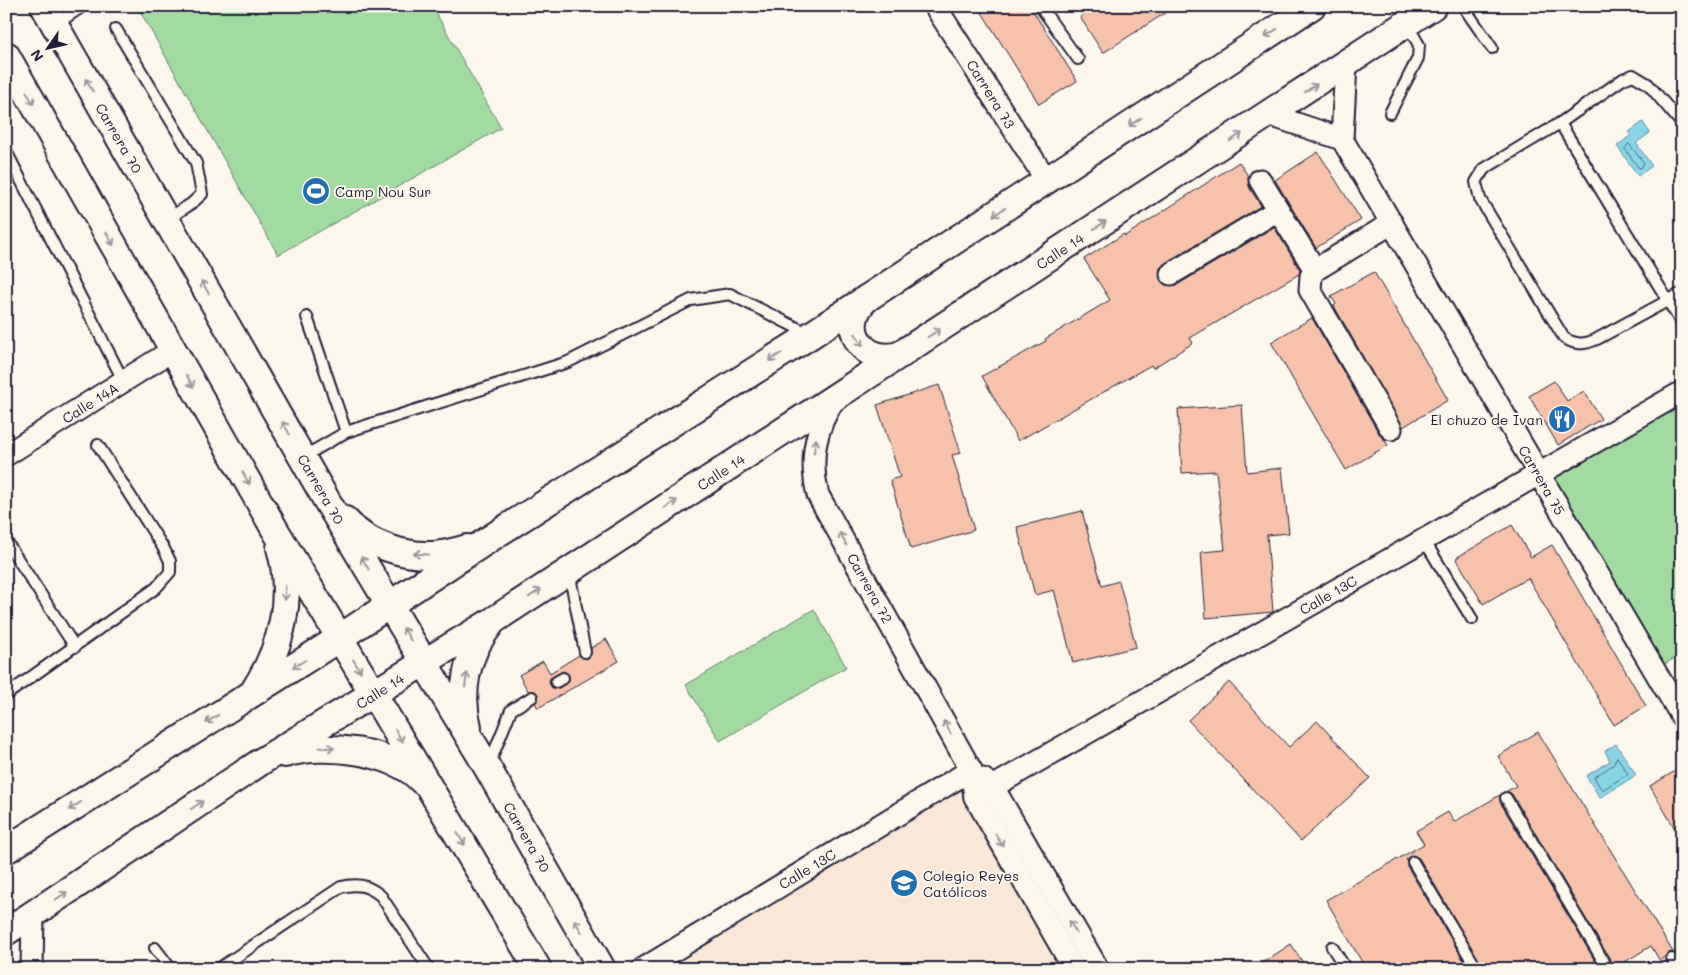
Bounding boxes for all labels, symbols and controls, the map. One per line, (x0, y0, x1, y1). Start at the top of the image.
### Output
north arrow (22, 22, 72, 72)
one-way arrow (1264, 28, 1278, 38)
text: N (26, 46, 48, 65)
street label: Carrera 73 (962, 56, 1020, 132)
one-way arrow (84, 79, 94, 93)
one-way arrow (1303, 82, 1317, 92)
one-way arrow (26, 90, 36, 104)
street label: Carrera 70 (91, 99, 147, 177)
one-way arrow (1128, 117, 1142, 128)
one-way arrow (1229, 131, 1243, 142)
sports icon: Camp Nou Sur (301, 176, 331, 206)
place label: Camp Nou Sur (335, 182, 431, 201)
one-way arrow (993, 207, 1007, 217)
one-way arrow (1092, 220, 1106, 230)
street label: Calle 14 (1032, 228, 1088, 274)
one-way arrow (105, 232, 115, 247)
one-way arrow (199, 281, 209, 295)
one-way arrow (927, 328, 941, 338)
one-way arrow (854, 333, 864, 348)
one-way arrow (768, 352, 782, 363)
one-way arrow (186, 373, 196, 387)
street label: Calle 14A (58, 378, 122, 428)
restaurant icon: El chuzo de Ivan (1547, 404, 1577, 434)
place label: El chuzo de Ivan (1431, 410, 1543, 429)
one-way arrow (280, 422, 290, 436)
one-way arrow (810, 439, 820, 455)
street label: Carrera 75 (1514, 442, 1570, 518)
street label: Calle 14 (693, 449, 749, 495)
street label: Carrera 70 (293, 450, 349, 528)
one-way arrow (242, 471, 252, 485)
one-way arrow (664, 499, 678, 509)
one-way arrow (837, 533, 847, 547)
one-way arrow (413, 549, 430, 559)
street label: Carrera 72 (843, 550, 897, 626)
one-way arrow (359, 557, 369, 571)
street label: Calle 13C (1296, 571, 1360, 619)
one-way arrow (281, 584, 290, 600)
one-way arrow (528, 588, 542, 598)
one-way arrow (402, 628, 412, 642)
one-way arrow (352, 658, 362, 672)
one-way arrow (292, 659, 306, 669)
street label: Calle 14 (352, 668, 408, 713)
one-way arrow (461, 672, 471, 688)
one-way arrow (205, 714, 219, 724)
one-way arrow (942, 720, 952, 735)
one-way arrow (394, 729, 404, 743)
one-way arrow (318, 743, 335, 753)
street label: Carrera 70 (499, 798, 555, 876)
one-way arrow (189, 800, 203, 810)
one-way arrow (68, 802, 82, 812)
one-way arrow (456, 832, 466, 846)
one-way arrow (994, 832, 1004, 847)
street label: Calle 13C (775, 845, 839, 893)
place label: Colegio Reyes Católicos (923, 866, 1019, 901)
school or university icon: Colegio Reyes Católicos (889, 868, 919, 898)
one-way arrow (54, 890, 68, 900)
one-way arrow (573, 919, 583, 934)
one-way arrow (1068, 920, 1078, 934)

